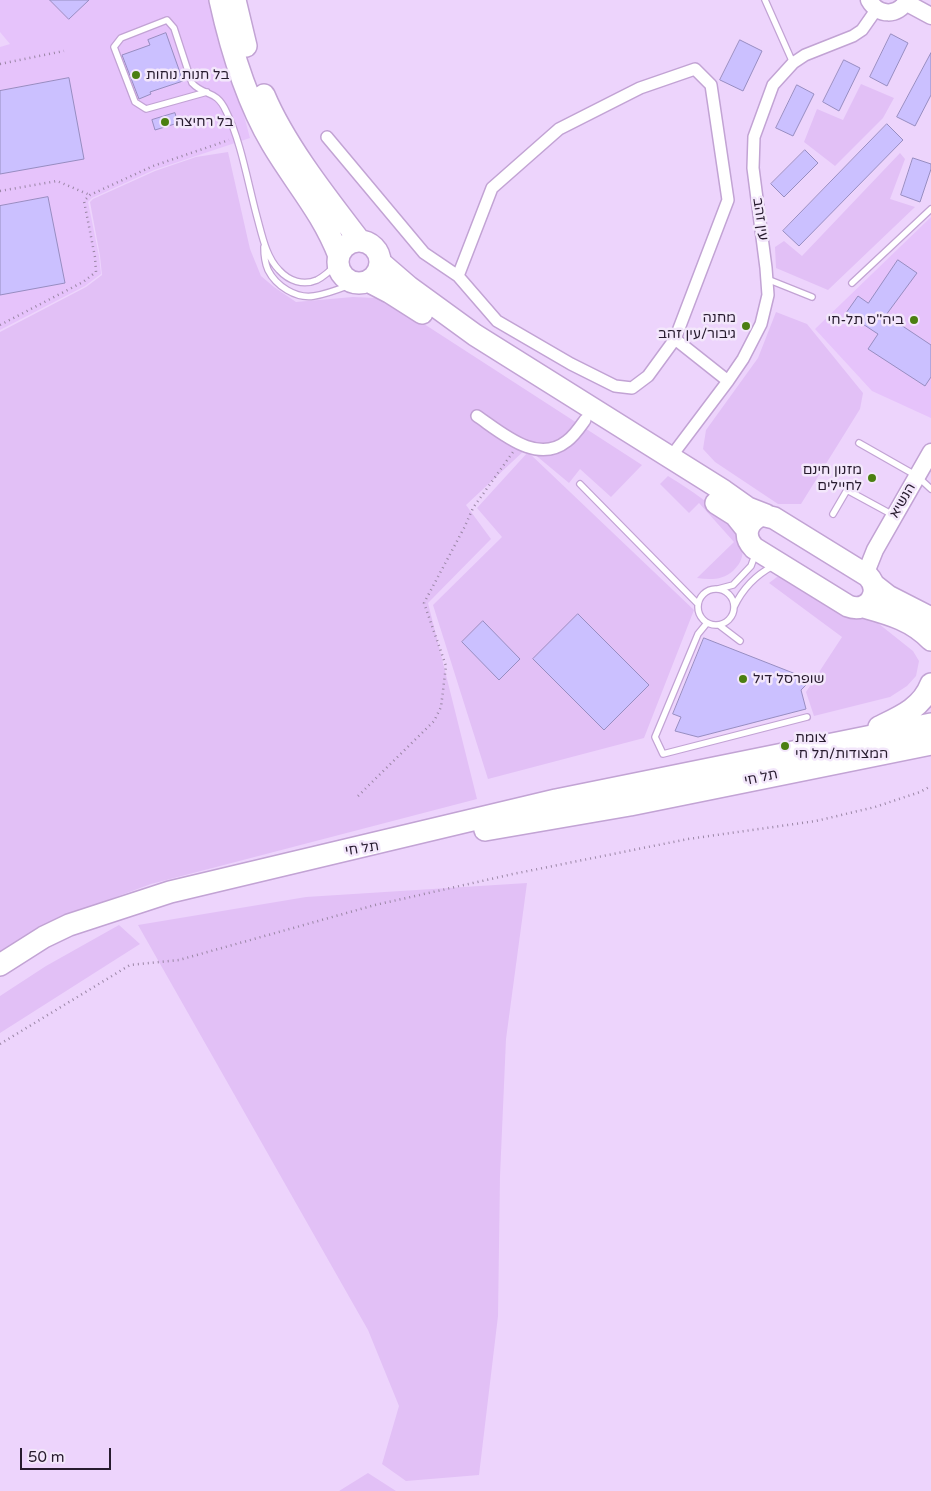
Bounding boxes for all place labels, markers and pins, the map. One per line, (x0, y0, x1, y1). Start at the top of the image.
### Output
place label: בל חנות נוחות (146, 67, 229, 83)
marker: בל חנות נוחות (130, 69, 142, 81)
place label: בל רחיצה (175, 114, 233, 130)
marker: בל רחיצה (159, 116, 171, 128)
place label: מחנה גיבור/עין זהב (658, 310, 736, 342)
place label: ביה''ס תל-חי (828, 312, 904, 328)
marker: ביה''ס תל-חי (908, 314, 920, 326)
marker: מחנה גיבור/עין זהב (740, 320, 752, 332)
place label: מזנון חינם לחיילים (803, 462, 862, 494)
marker: מזנון חינם לחיילים (866, 472, 878, 484)
place label: שופרסל דיל (753, 671, 824, 687)
marker: שופרסל דיל (737, 673, 749, 685)
place label: צומת המצודות/תל חי (795, 730, 888, 762)
marker: צומת המצודות/תל חי (779, 740, 791, 752)

